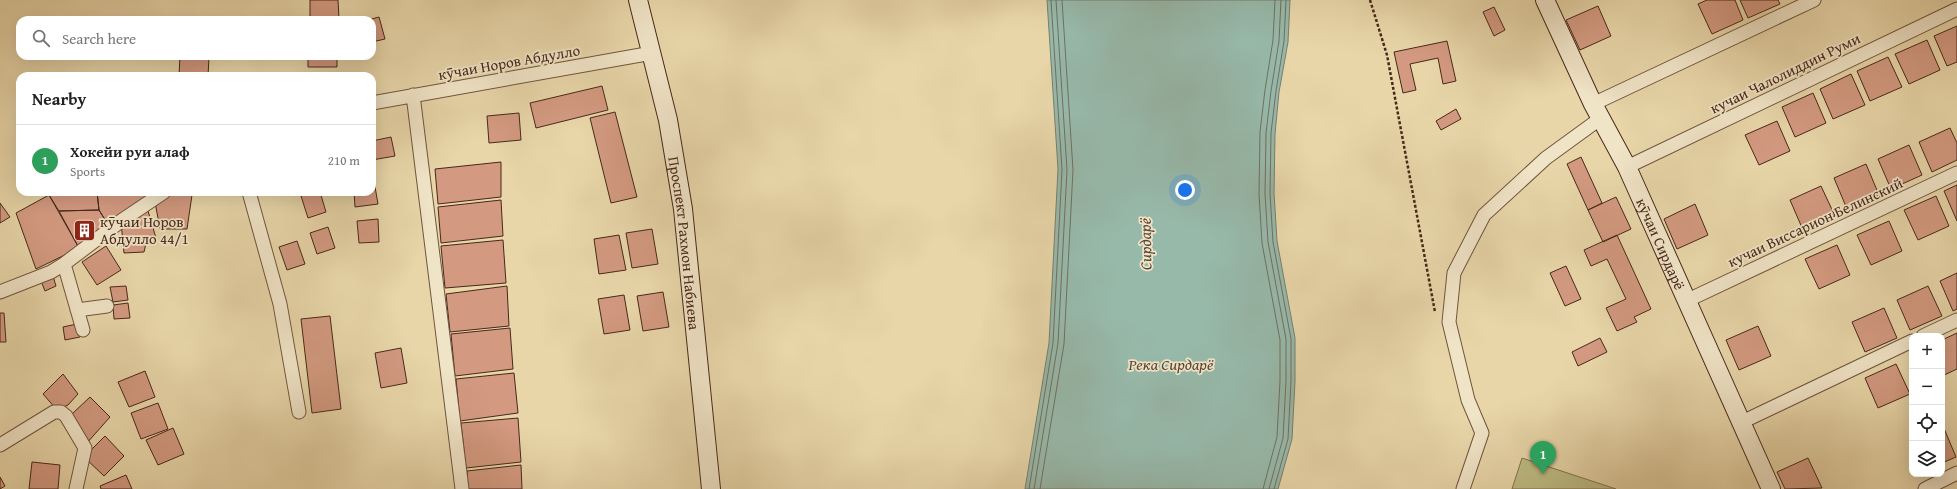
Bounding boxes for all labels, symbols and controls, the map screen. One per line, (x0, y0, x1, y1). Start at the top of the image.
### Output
search box (16, 16, 376, 60)
icon: search (30, 27, 52, 49)
street label: кучаи Чалолиддин Руми (1706, 27, 1864, 119)
text: Search here (62, 28, 136, 49)
street label: кӯчаи Норов Абдулло (436, 39, 582, 85)
text: Nearby (32, 86, 86, 111)
text: Хокейи руи алаф (70, 141, 190, 162)
text: 1 (42, 151, 48, 170)
text: 210 m (328, 151, 360, 170)
street label: Проспект Рахмон Набиева (664, 155, 706, 332)
text: Sports (70, 162, 105, 181)
street label: кучаи Виссарион Белинский (1724, 172, 1906, 272)
your location (1175, 180, 1195, 200)
street label: кӯчаи Сирдарё (1632, 194, 1691, 293)
place label: кӯчаи Норов Абдулло 44/1 (100, 211, 189, 249)
building icon: кӯчаи Норов Абдулло 44/1 (72, 217, 98, 243)
water label: Сирдарё (1133, 217, 1157, 270)
map controls (1909, 333, 1945, 477)
button: + (1909, 333, 1945, 369)
water label: Река Сирдарё (1128, 352, 1214, 376)
button: − (1909, 369, 1945, 405)
button: locate (1909, 405, 1945, 441)
pin: 1 (1530, 441, 1556, 474)
button: layers (1909, 441, 1945, 477)

